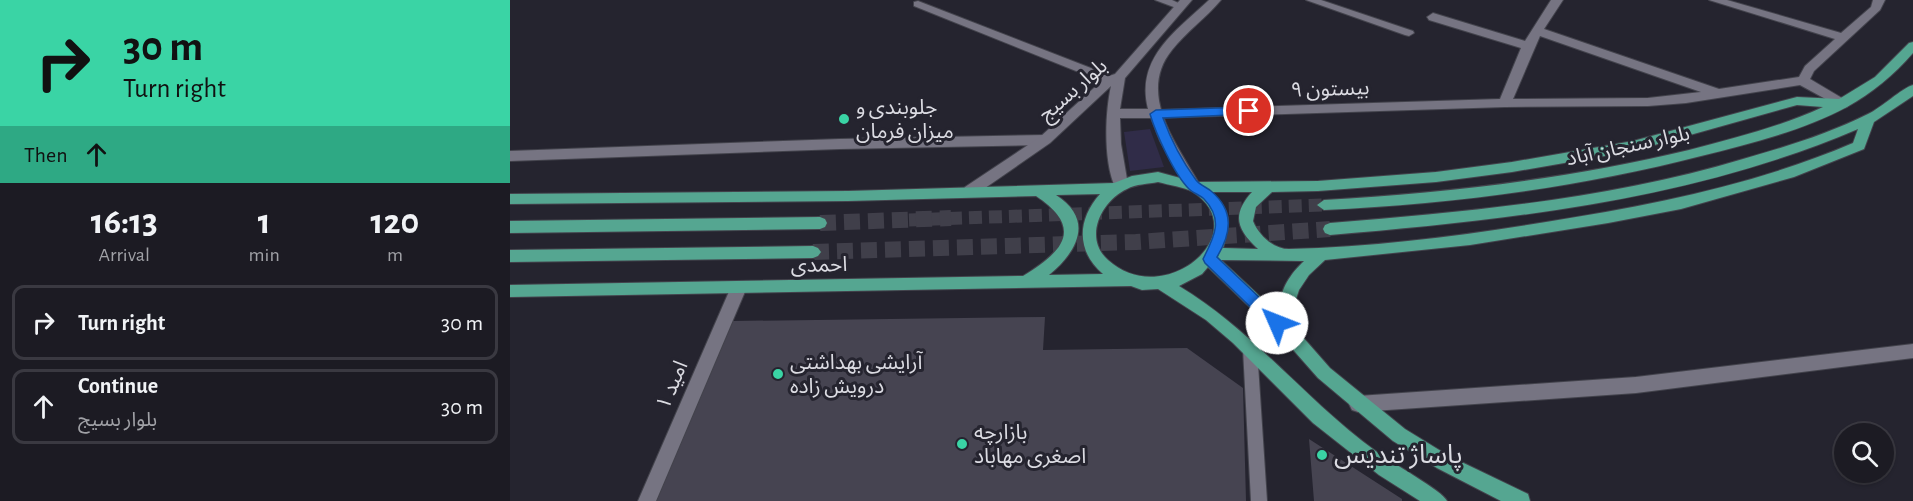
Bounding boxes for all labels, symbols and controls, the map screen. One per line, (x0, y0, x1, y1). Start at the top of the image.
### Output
icon: right (24, 24, 102, 102)
text: 30 m (123, 26, 203, 68)
street label: بلوار بسیج (1035, 55, 1114, 128)
text: Turn right (123, 75, 226, 102)
street label: بیستون ۹ (1290, 77, 1370, 102)
pin (1223, 85, 1274, 136)
icon: arrive (1232, 94, 1265, 127)
place label: جلوبندی و میزان فرمان (856, 97, 954, 143)
marker: جلوبندی و میزان فرمان (837, 112, 851, 126)
street label: بلوار سنجان آباد (1564, 121, 1692, 170)
icon: ahead (80, 138, 113, 171)
text: Then (24, 144, 68, 166)
text: 16:13 (91, 204, 158, 240)
text: 1 (258, 204, 271, 240)
text: 120 (371, 204, 419, 240)
text: Arrival (99, 245, 150, 265)
text: min (249, 245, 280, 265)
text: m (387, 245, 403, 265)
street label: احمدی (791, 254, 848, 277)
position arrow (1245, 291, 1309, 355)
icon: right (27, 306, 60, 339)
text: Turn right (78, 312, 165, 334)
text: 30 m (441, 312, 483, 334)
place label: آرایشی بهداشتی درویش زاده (790, 350, 923, 398)
street label: امید ۱ (652, 358, 692, 412)
marker: آرایشی بهداشتی درویش زاده (771, 367, 785, 381)
text: Continue (78, 375, 158, 397)
icon: ahead (27, 390, 60, 423)
text: 30 m (441, 396, 483, 418)
text: بلوار بسیج (78, 410, 157, 430)
place label: بازارچه اصغری مهاباد (974, 422, 1086, 468)
map controls (1834, 423, 1894, 483)
button: search (1834, 423, 1894, 483)
marker: بازارچه اصغری مهاباد (955, 437, 969, 451)
place label: پاساژ تندیس (1334, 442, 1462, 471)
marker: پاساژ تندیس (1315, 448, 1329, 462)

